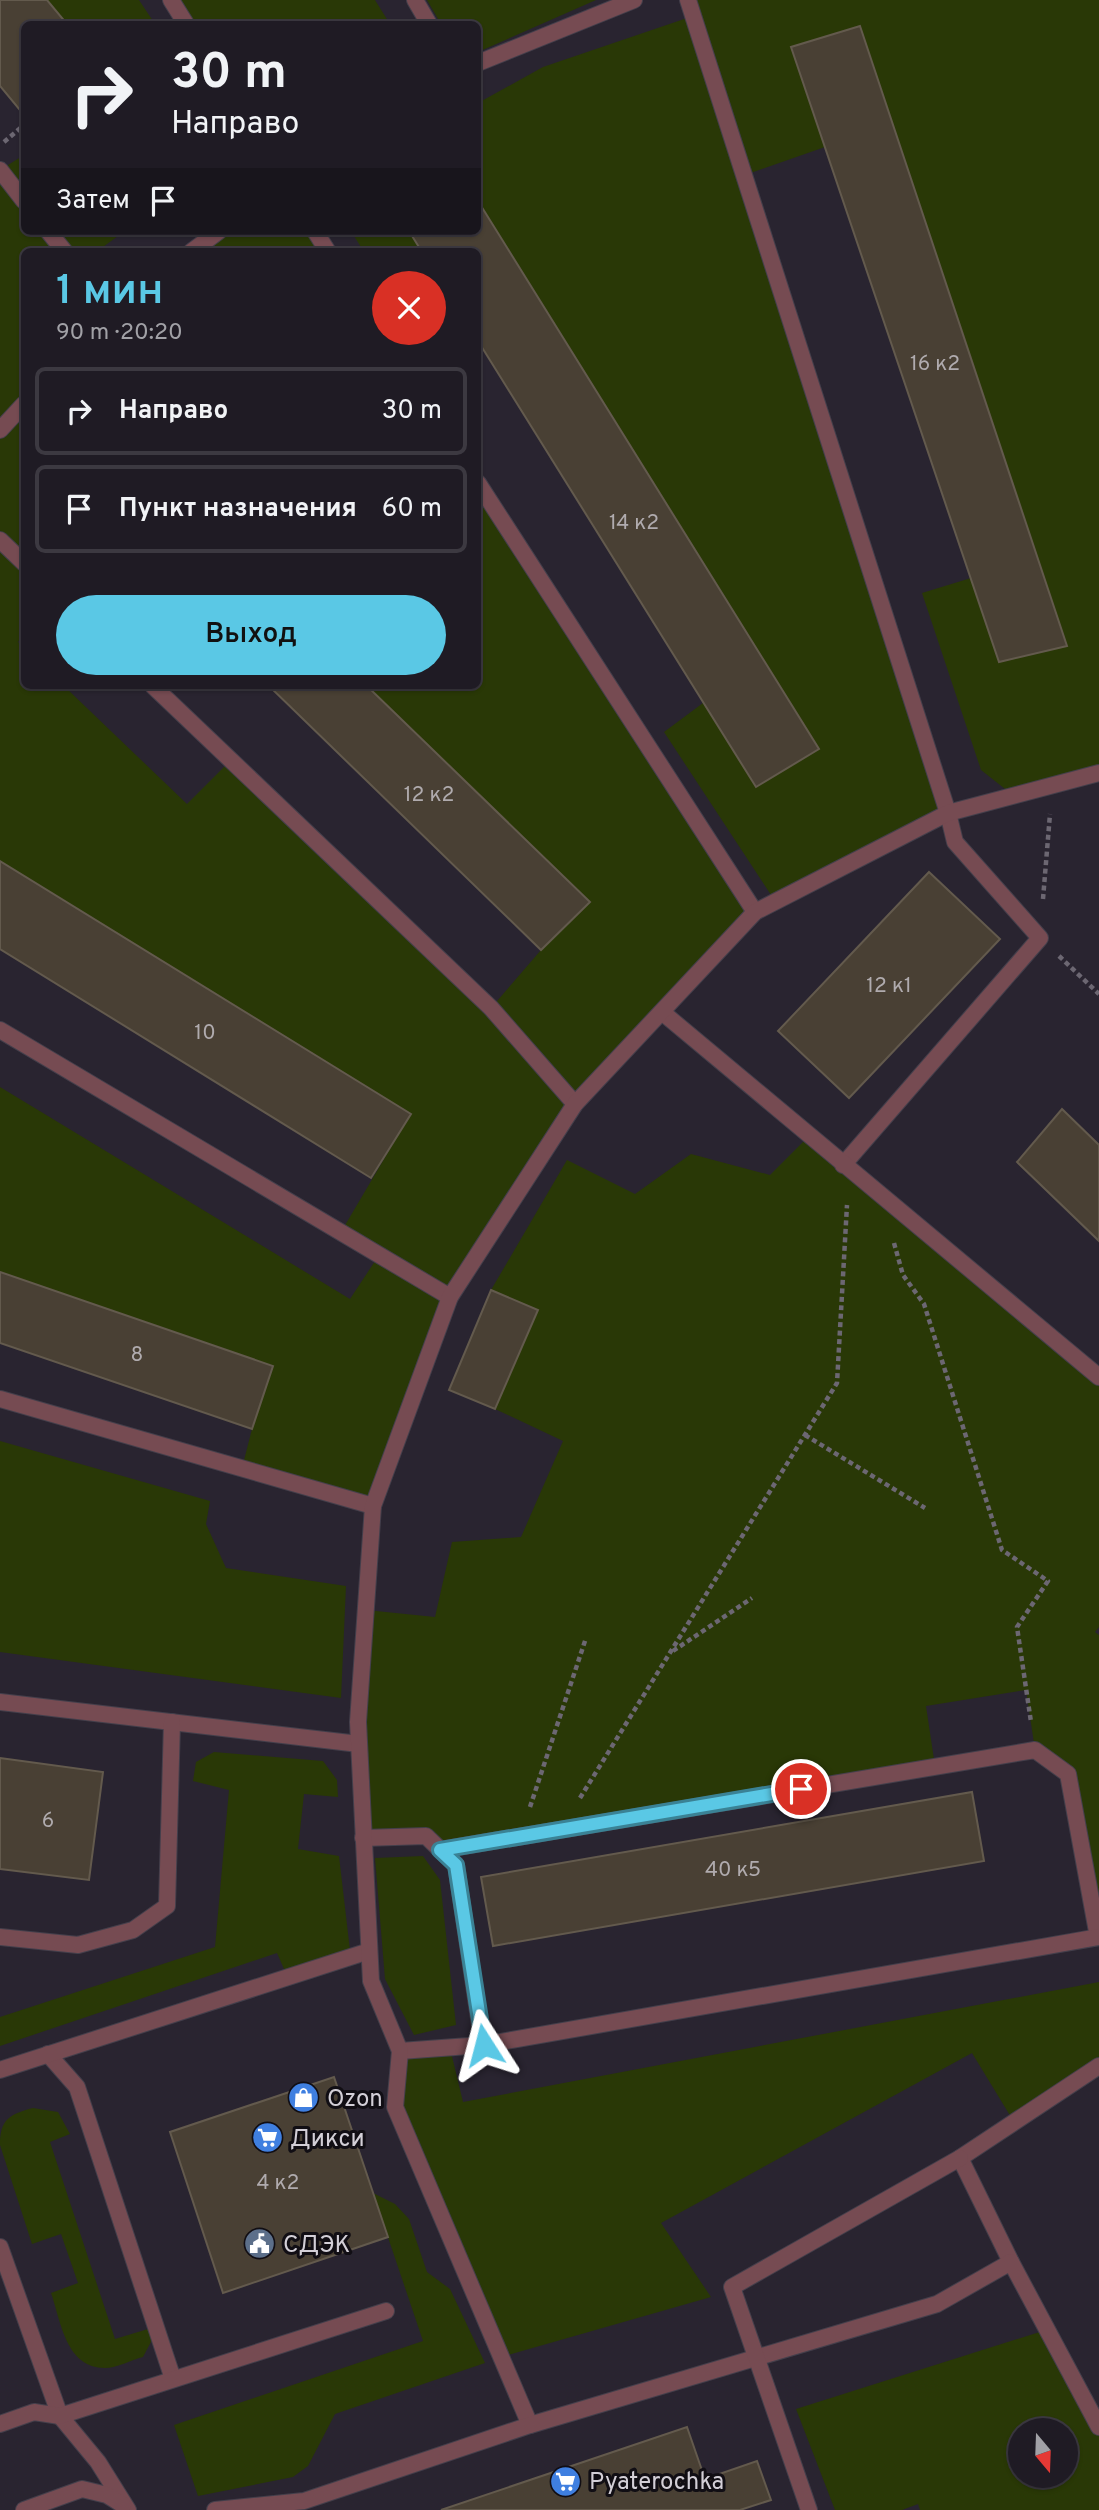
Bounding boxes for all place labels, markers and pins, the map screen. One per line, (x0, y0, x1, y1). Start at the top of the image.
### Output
pin (771, 1759, 831, 1819)
shop icon: Ozon (287, 2081, 321, 2115)
place label: Ozon (327, 2085, 383, 2115)
supermarket icon: Дикси (250, 2121, 284, 2155)
place label: Дикси (290, 2125, 365, 2155)
public building icon: СДЭК (243, 2227, 277, 2261)
place label: СДЭК (283, 2231, 350, 2261)
supermarket icon: Pyaterochka (549, 2464, 583, 2498)
place label: Pyaterochka (589, 2468, 724, 2498)

